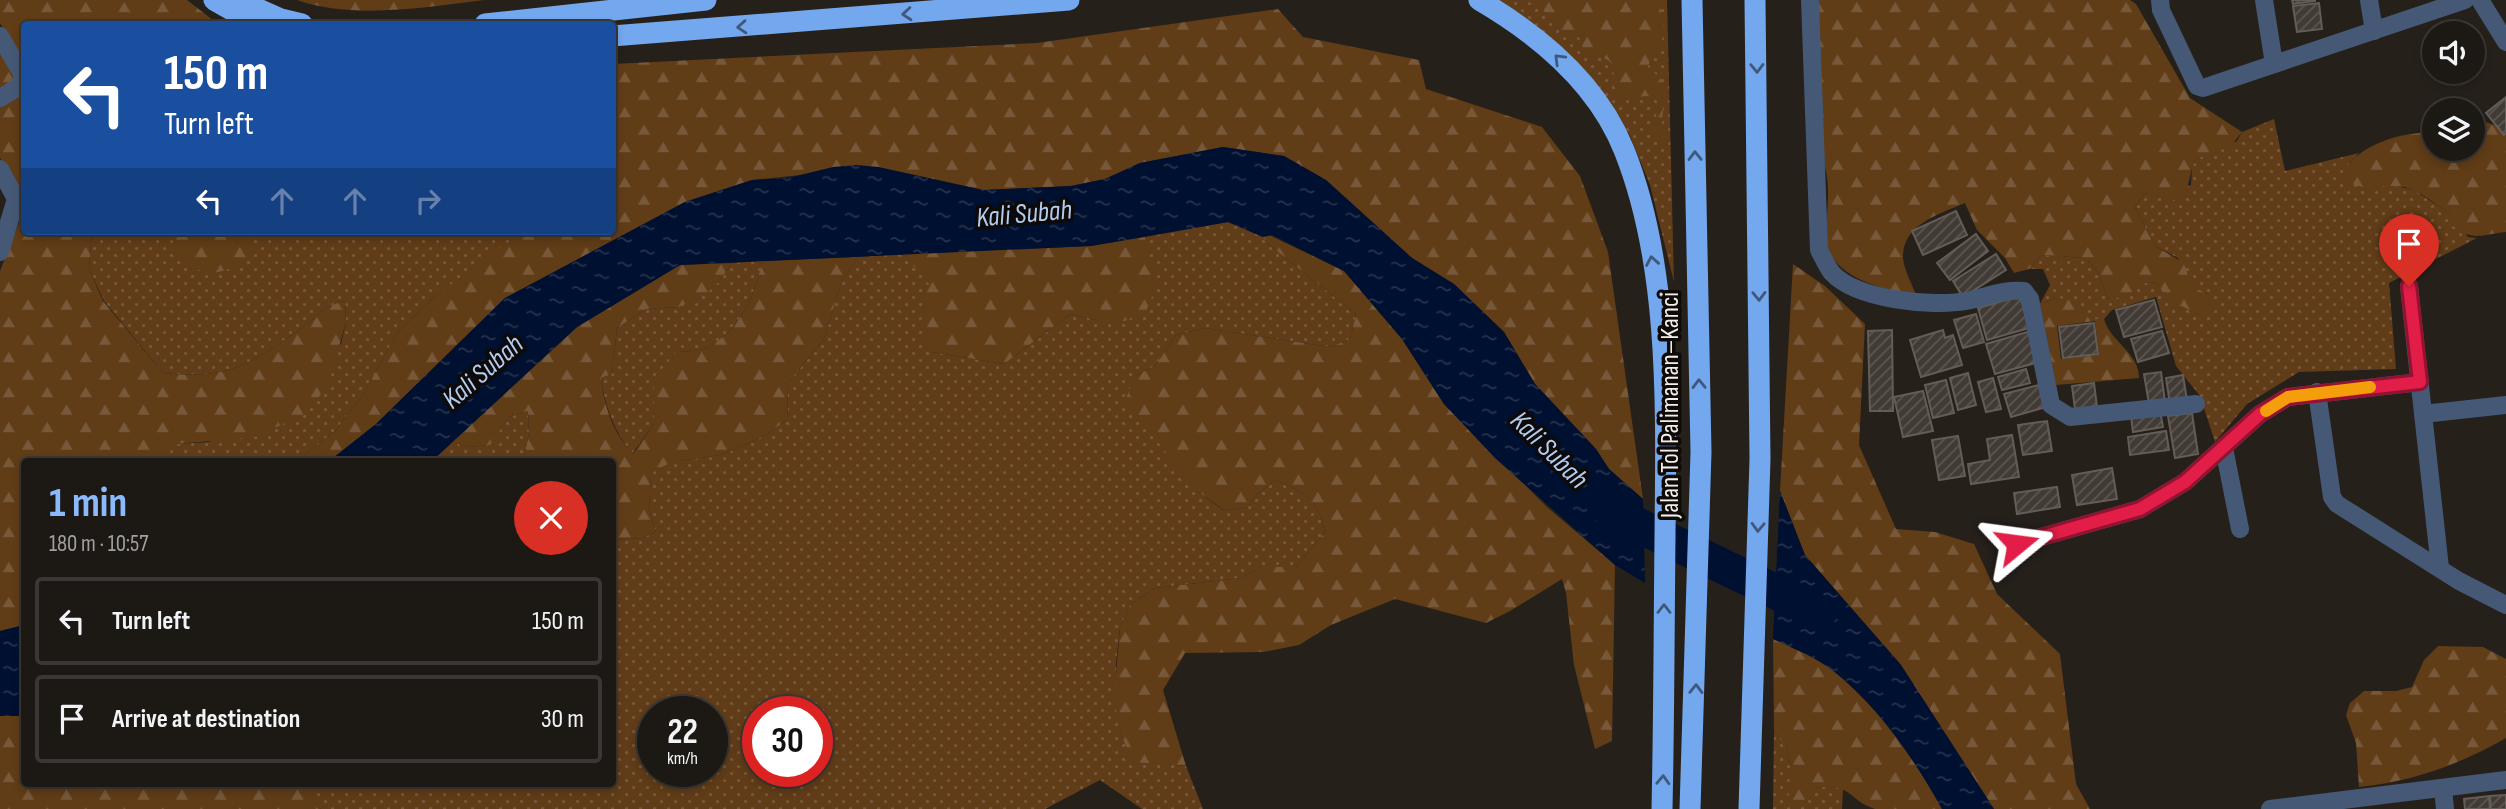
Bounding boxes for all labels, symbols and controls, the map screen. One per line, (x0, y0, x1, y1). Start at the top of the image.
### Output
one-way arrow (901, 6, 912, 21)
one-way arrow (736, 19, 747, 34)
map controls (2422, 21, 2485, 161)
button: sound (2422, 21, 2485, 84)
text: 150 m (164, 45, 268, 104)
icon: left (49, 49, 140, 140)
one-way arrow (1555, 54, 1568, 67)
one-way arrow (1749, 63, 1764, 74)
button: layers (2422, 98, 2485, 161)
text: Turn left (164, 105, 254, 144)
one-way arrow (1687, 150, 1703, 161)
icon: left (190, 182, 228, 220)
icon: ahead (263, 182, 301, 220)
icon: ahead (336, 182, 374, 220)
icon: right (409, 182, 447, 220)
water label: Kali Subah (975, 193, 1074, 235)
pin (2379, 214, 2439, 286)
icon: arrive (2390, 225, 2428, 263)
one-way arrow (1645, 256, 1660, 267)
one-way arrow (1751, 291, 1767, 301)
street label: Jalan Tol Palimanan–Kanci (1655, 292, 1686, 519)
water label: Kali Subah (436, 328, 530, 416)
one-way arrow (1692, 378, 1707, 389)
water label: Kali Subah (1503, 404, 1595, 496)
text: 1 min (49, 478, 127, 529)
button: close (514, 481, 588, 555)
position arrow (1980, 507, 2054, 581)
one-way arrow (1750, 522, 1765, 533)
text: 180 m · 10:57 (49, 530, 148, 558)
icon: left (53, 602, 91, 640)
one-way arrow (1657, 604, 1672, 615)
text: Turn left (112, 606, 190, 637)
text: 150 m (532, 606, 584, 637)
one-way arrow (1688, 683, 1703, 694)
speed limit sign: 30 (742, 696, 833, 787)
icon: arrive (53, 700, 91, 738)
text: Arrive at destination (112, 704, 300, 735)
text: 30 m (541, 704, 584, 735)
text: 22 (667, 711, 698, 754)
text: km/h (667, 748, 698, 769)
one-way arrow (1655, 774, 1670, 785)

